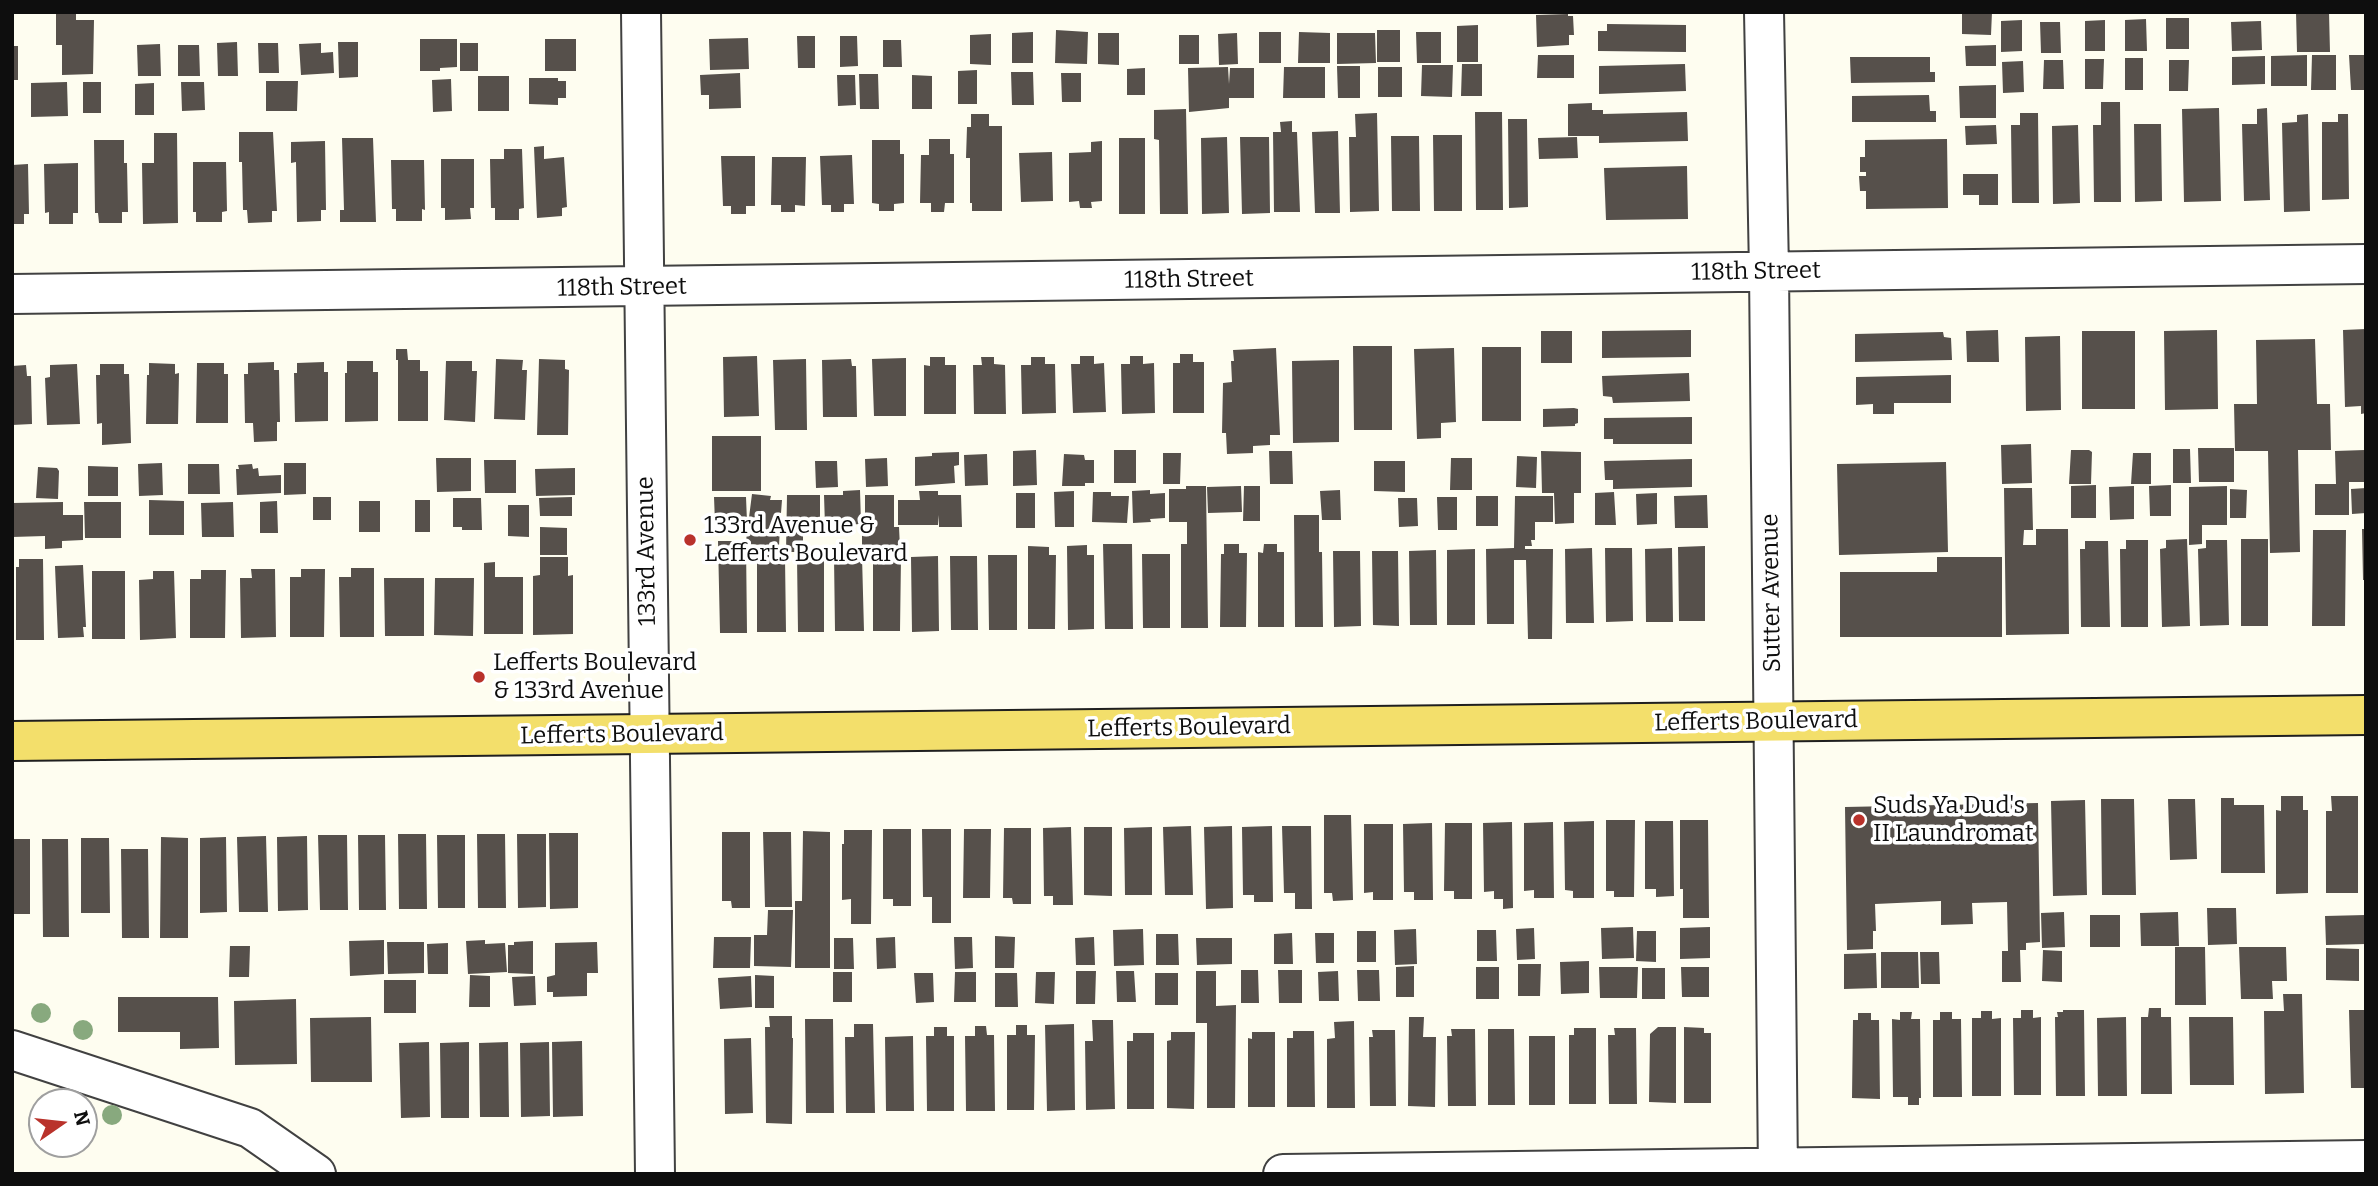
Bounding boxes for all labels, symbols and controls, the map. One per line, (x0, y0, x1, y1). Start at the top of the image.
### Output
street label: 118th Street (1691, 256, 1821, 288)
street label: 118th Street (1124, 264, 1254, 296)
street label: 118th Street (557, 272, 687, 304)
street label: 133rd Avenue (631, 476, 663, 626)
place label: 133rd Avenue & Lefferts Boulevard (704, 512, 908, 568)
street label: Sutter Avenue (1756, 513, 1788, 673)
marker: 133rd Avenue & Lefferts Boulevard (682, 532, 698, 548)
place label: Lefferts Boulevard & 133rd Avenue (493, 649, 697, 705)
marker: Lefferts Boulevard & 133rd Avenue (471, 669, 487, 685)
street label: Lefferts Boulevard (1654, 706, 1858, 738)
street label: Lefferts Boulevard (1087, 712, 1291, 744)
street label: Lefferts Boulevard (520, 719, 724, 751)
place label: Suds Ya Dud's II Laundromat (1873, 792, 2034, 848)
marker: Suds Ya Dud's II Laundromat (1851, 812, 1867, 828)
north arrow (28, 1088, 98, 1158)
text: N (69, 1108, 95, 1128)

